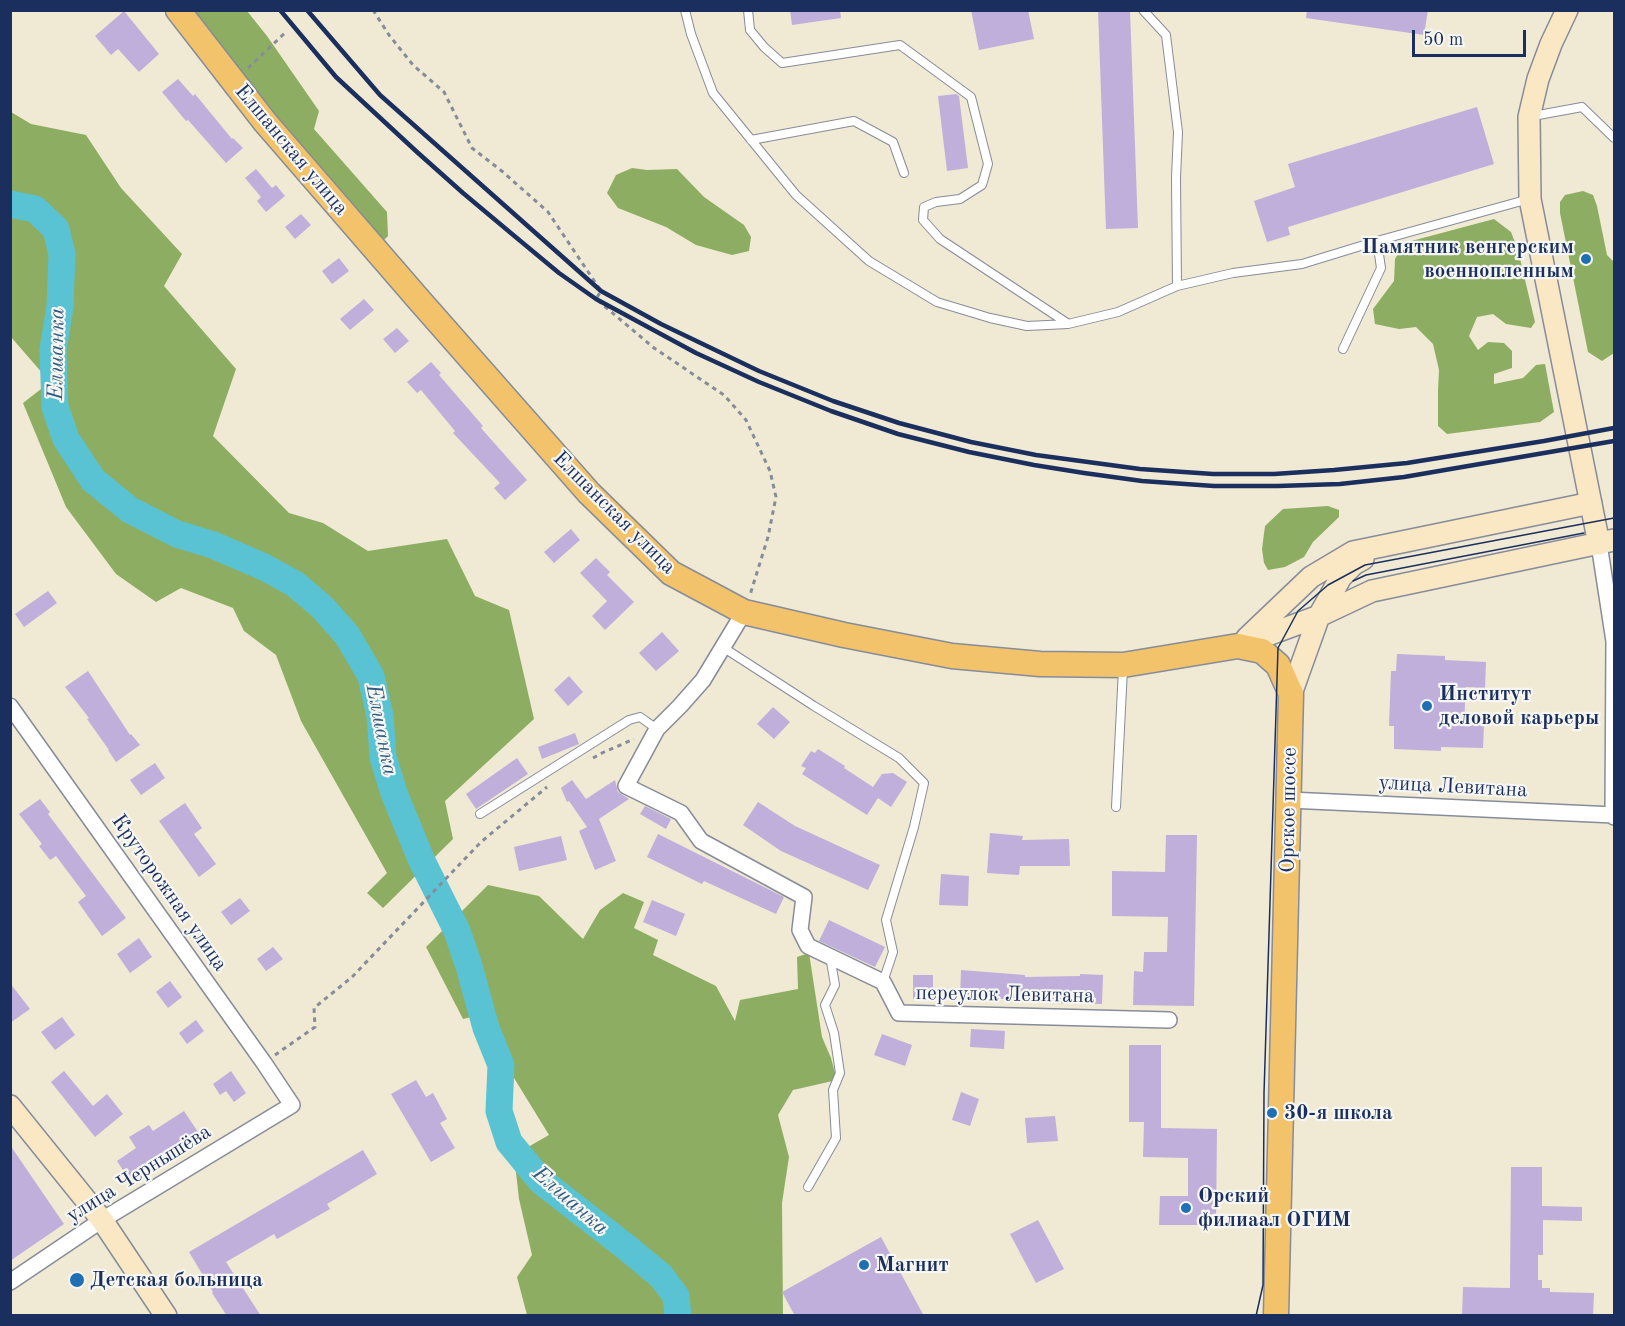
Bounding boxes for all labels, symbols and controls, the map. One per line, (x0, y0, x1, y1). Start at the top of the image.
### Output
scale bar (1415, 18, 1529, 56)
text: 50 m (1423, 31, 1463, 49)
street label: Елшанская улица (229, 79, 353, 221)
place label: Памятник венгерским военнопленным (1362, 234, 1574, 284)
marker: Памятник венгерским военнопленным (1579, 252, 1593, 266)
water label: Елшанка (43, 307, 71, 401)
street label: Елшанская улица (547, 446, 681, 580)
place label: Институт деловой карьеры (1439, 681, 1599, 731)
water label: Елшанка (359, 682, 403, 778)
marker: Институт деловой карьеры (1420, 699, 1434, 713)
street label: Орское шоссе (1275, 747, 1303, 873)
street label: улица Левитана (1378, 771, 1528, 803)
street label: Круторожная улица (105, 810, 233, 976)
street label: переулок Левитана (915, 981, 1095, 1009)
place label: 30-я школа (1284, 1100, 1393, 1126)
marker: 30-я школа (1265, 1106, 1279, 1120)
street label: улица Чернышёва (62, 1119, 216, 1229)
water label: Елшанка (526, 1161, 614, 1241)
place label: Орский филиаал ОГИМ (1198, 1183, 1351, 1233)
marker: Орский филиаал ОГИМ (1179, 1201, 1193, 1215)
place label: Магнит (876, 1252, 949, 1278)
marker: Магнит (857, 1258, 871, 1272)
place label: Детская больница (90, 1267, 263, 1293)
marker: Детская больница (68, 1271, 86, 1289)

